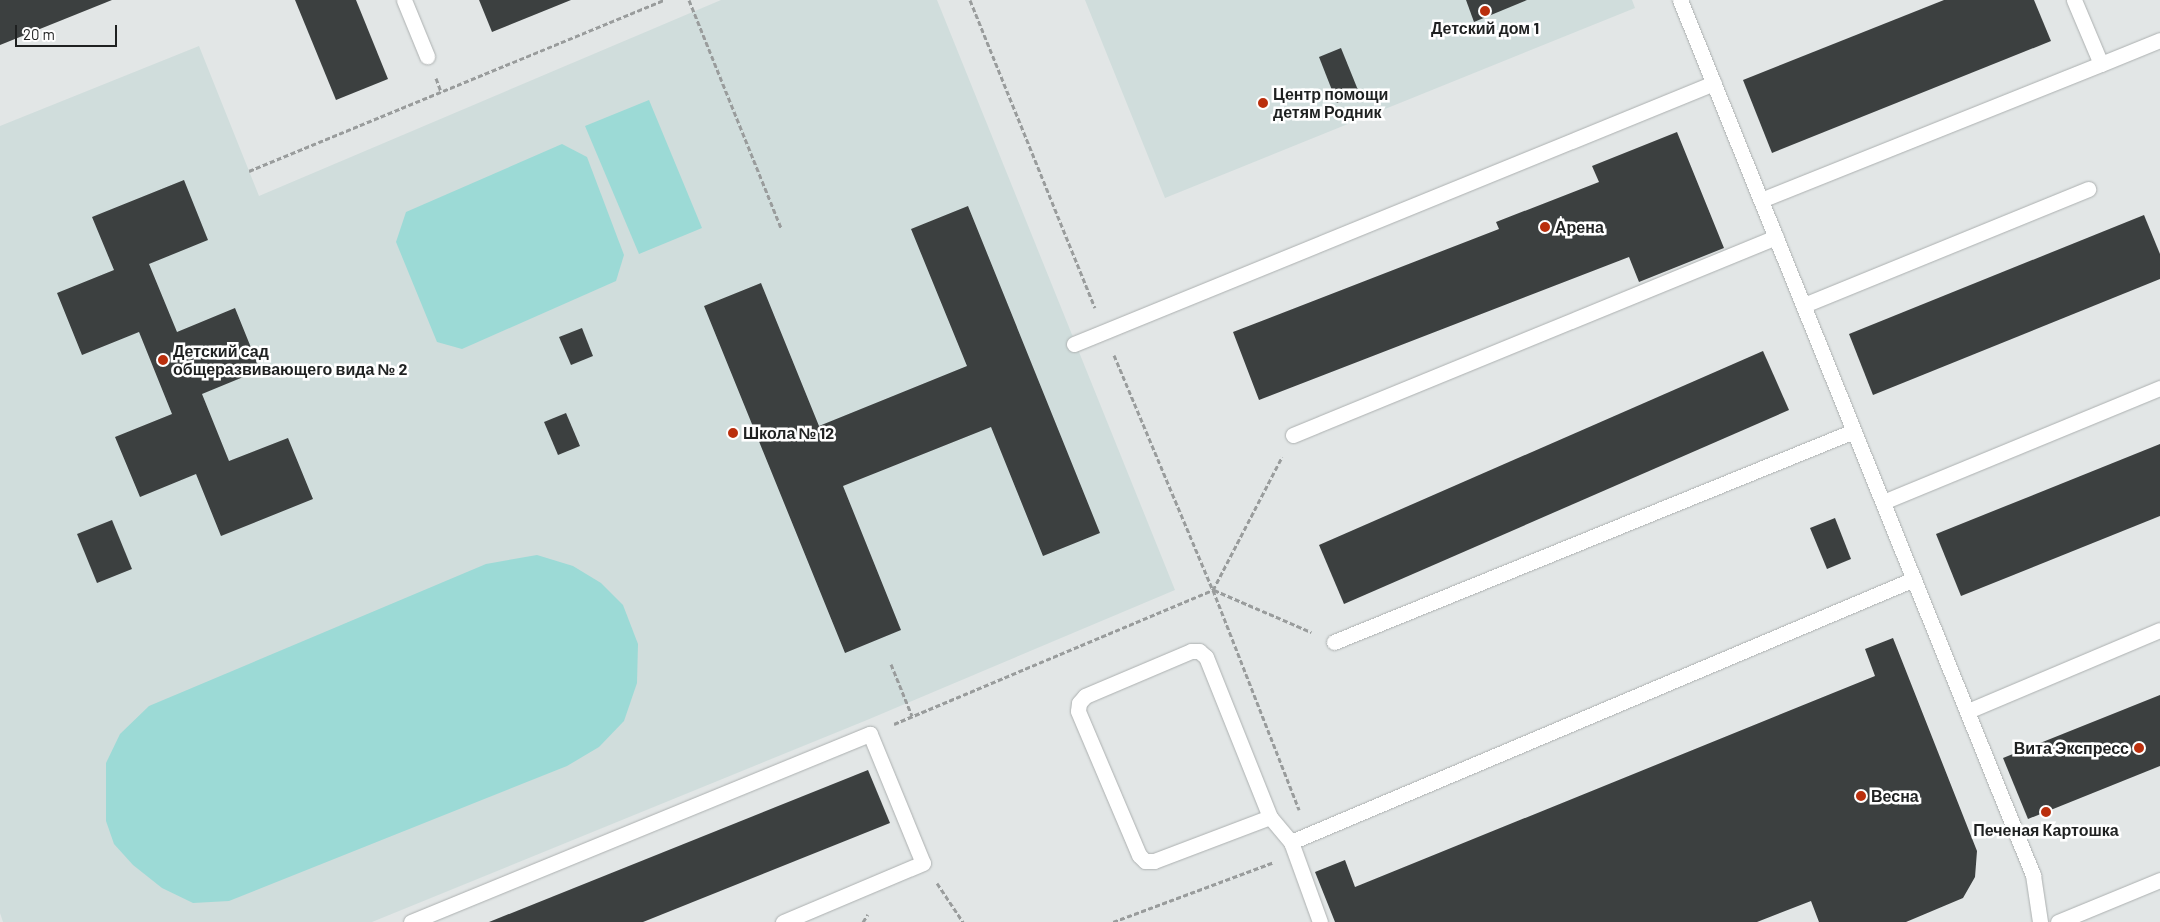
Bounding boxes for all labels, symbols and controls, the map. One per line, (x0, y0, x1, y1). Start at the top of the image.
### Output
marker: Детский дом 1 (1479, 5, 1491, 17)
scale bar (18, 15, 120, 47)
place label: Детский дом 1 (1431, 18, 1539, 38)
text: 20 m (23, 25, 55, 43)
place label: Центр помощи детям Родник (1273, 84, 1388, 122)
marker: Центр помощи детям Родник (1257, 97, 1269, 109)
place label: Арена (1555, 217, 1604, 237)
marker: Арена (1539, 221, 1551, 233)
place label: Детский сад общеразвивающего вида № 2 (173, 341, 407, 379)
marker: Детский сад общеразвивающего вида № 2 (157, 354, 169, 366)
place label: Школа № 12 (743, 423, 834, 443)
marker: Школа № 12 (727, 427, 739, 439)
place label: Вита Экспресс (2014, 738, 2129, 758)
marker: Вита Экспресс (2133, 742, 2145, 754)
place label: Весна (1871, 786, 1919, 806)
marker: Весна (1855, 790, 1867, 802)
marker: Печеная Картошка (2040, 806, 2052, 818)
place label: Печеная Картошка (1973, 820, 2119, 840)

